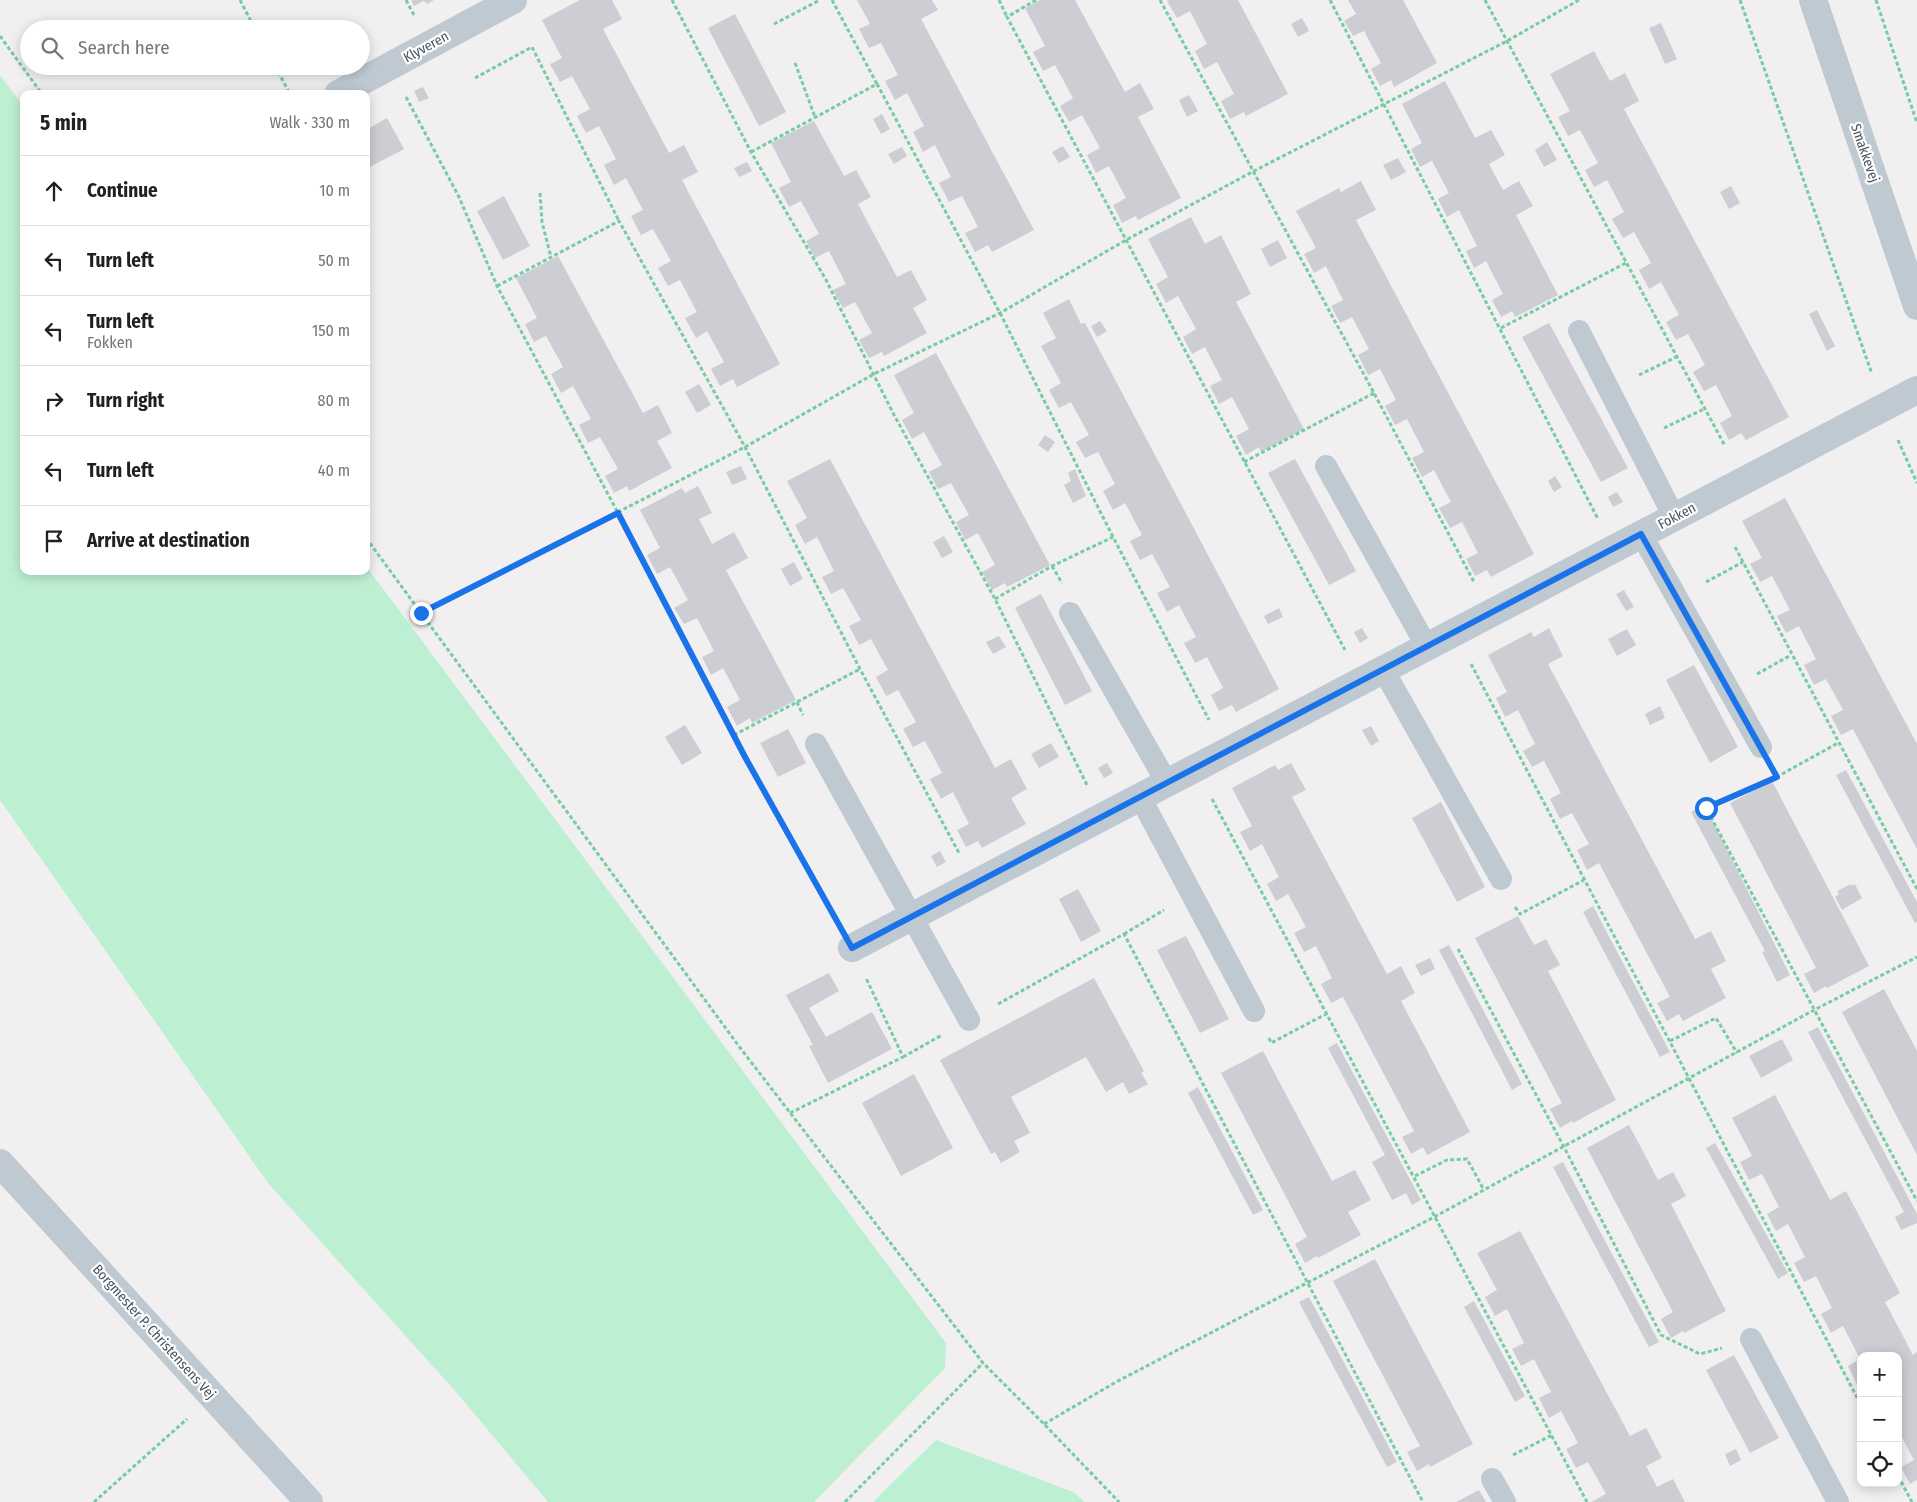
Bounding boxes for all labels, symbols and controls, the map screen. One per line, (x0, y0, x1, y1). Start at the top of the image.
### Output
search box (20, 20, 370, 75)
street label: Klyveren (400, 28, 452, 66)
icon: search (38, 34, 66, 62)
text: Search here (78, 36, 170, 59)
text: 5 min (40, 110, 87, 136)
text: Walk · 330 m (269, 113, 350, 132)
street label: Smakkevej (1847, 121, 1883, 185)
icon: ahead (40, 177, 68, 205)
text: Continue (87, 179, 158, 202)
text: 10 m (319, 181, 350, 200)
icon: left (40, 247, 68, 275)
text: Turn left (87, 249, 154, 272)
text: 50 m (318, 251, 350, 270)
text: Turn left (87, 310, 154, 333)
icon: left (40, 317, 68, 345)
text: 150 m (312, 321, 350, 340)
text: Fokken (87, 333, 133, 352)
icon: right (40, 387, 68, 415)
text: Turn right (87, 389, 164, 412)
text: 80 m (318, 391, 350, 410)
icon: left (40, 457, 68, 485)
text: Turn left (87, 459, 154, 482)
text: 40 m (318, 461, 350, 480)
street label: Fokken (1655, 499, 1699, 533)
icon: arrive (40, 527, 68, 555)
text: Arrive at destination (87, 529, 250, 552)
route end (410, 602, 433, 625)
route start (1695, 797, 1718, 820)
street label: Borgmester P. Christensens Vej (89, 1261, 219, 1403)
map controls (1857, 1352, 1902, 1487)
button: + (1857, 1352, 1902, 1397)
button: − (1857, 1397, 1902, 1442)
button: locate (1857, 1442, 1902, 1487)

